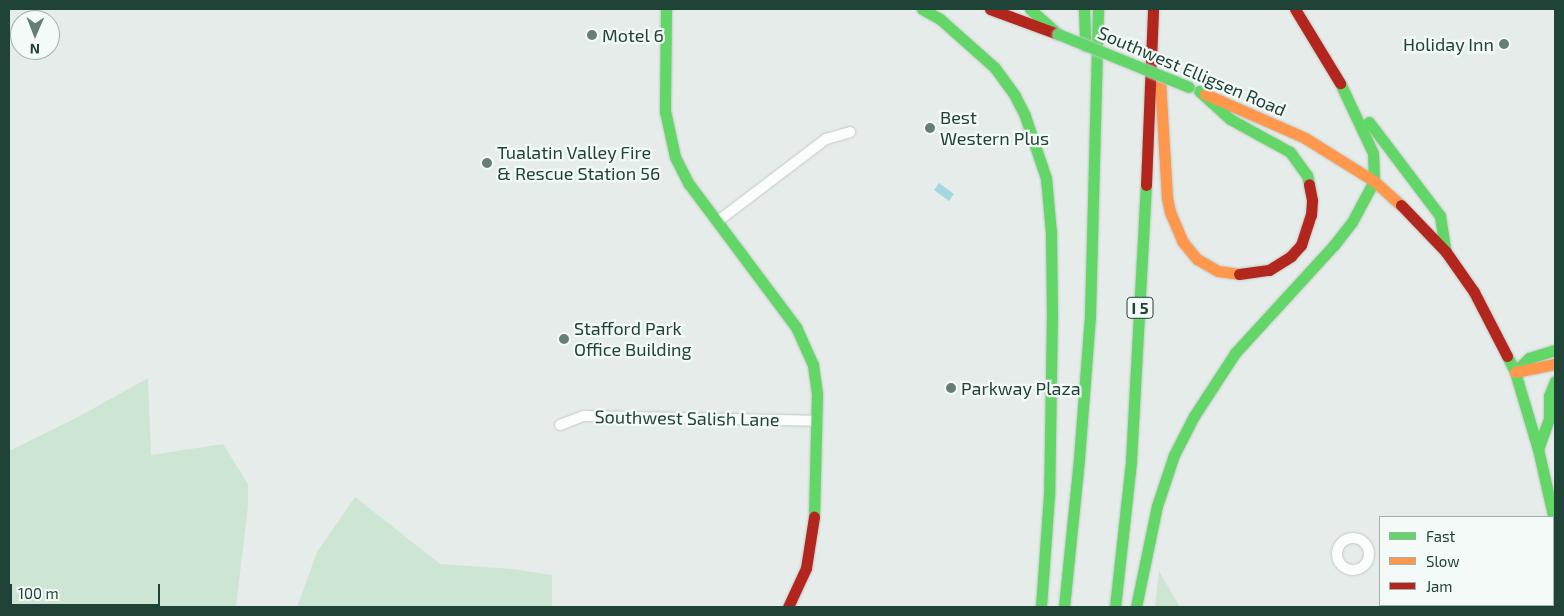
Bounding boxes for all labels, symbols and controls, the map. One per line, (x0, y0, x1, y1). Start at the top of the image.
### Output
north arrow (10, 10, 60, 60)
street label: Southwest Elligsen Road (1095, 22, 1289, 120)
place label: Motel 6 (602, 24, 664, 46)
marker: Motel 6 (586, 29, 598, 41)
place label: Holiday Inn (1403, 33, 1494, 55)
marker: Holiday Inn (1498, 38, 1510, 50)
text: N (30, 41, 40, 58)
place label: Best Western Plus (940, 107, 1049, 150)
marker: Best Western Plus (924, 122, 936, 134)
place label: Tualatin Valley Fire & Rescue Station 56 (497, 142, 660, 184)
marker: Tualatin Valley Fire & Rescue Station 56 (481, 157, 493, 169)
road number: I 5 (1126, 294, 1154, 322)
place label: Stafford Park Office Building (574, 318, 692, 360)
marker: Stafford Park Office Building (558, 333, 570, 345)
place label: Parkway Plaza (961, 377, 1081, 399)
marker: Parkway Plaza (945, 382, 957, 394)
street label: Southwest Salish Lane (594, 406, 780, 430)
legend (1379, 516, 1554, 606)
text: Fast (1426, 527, 1455, 545)
text: Slow (1426, 552, 1460, 570)
scale bar (12, 574, 162, 606)
text: Jam (1426, 577, 1452, 595)
text: 100 m (18, 584, 59, 602)

